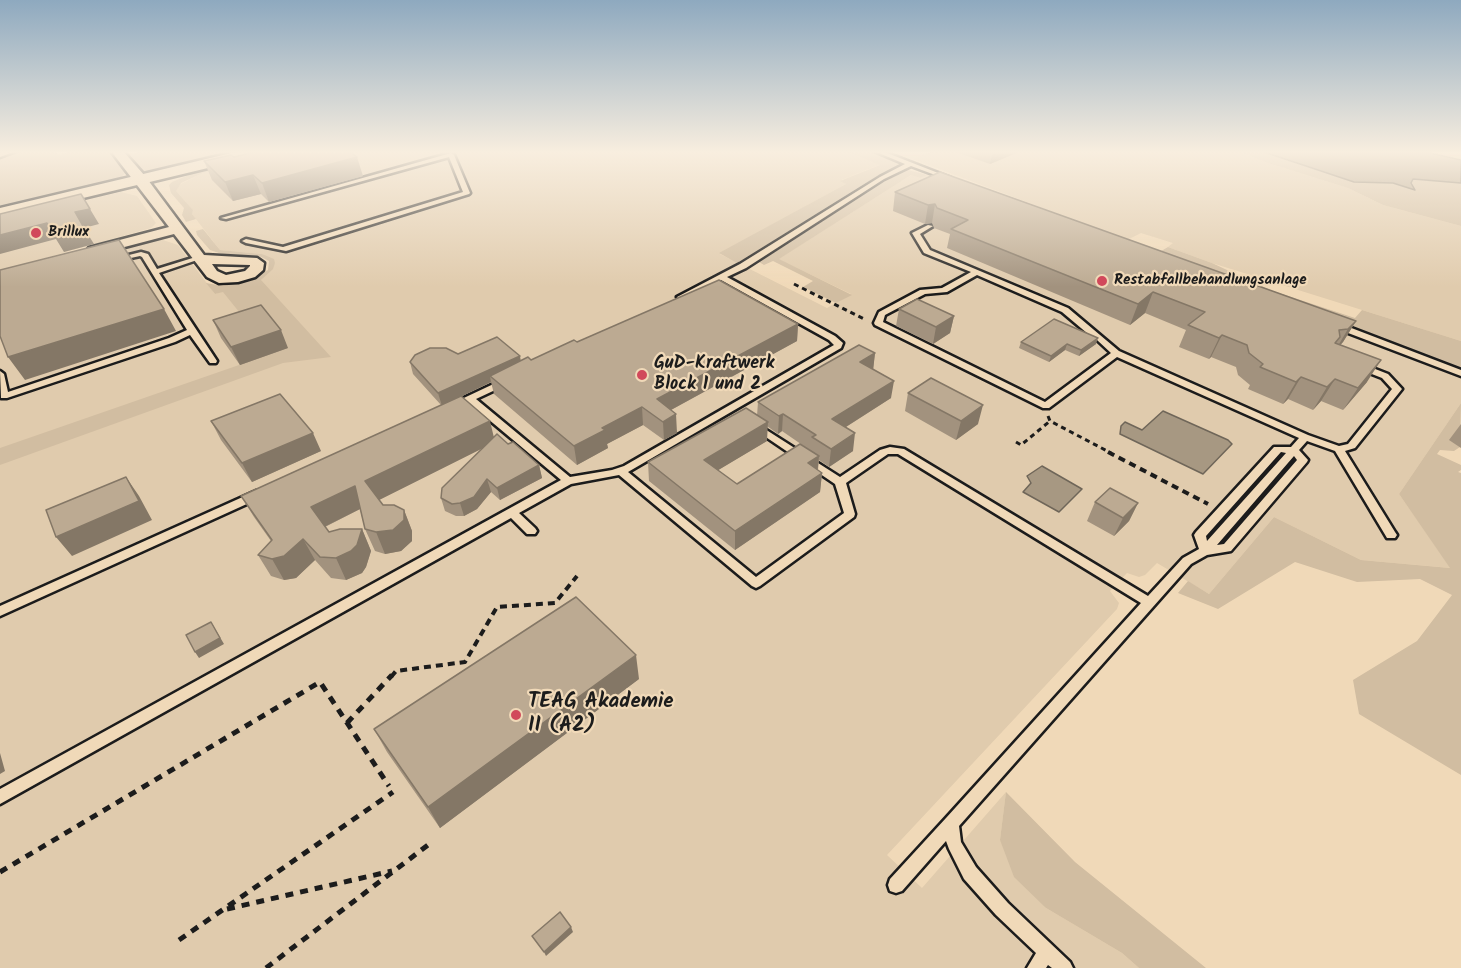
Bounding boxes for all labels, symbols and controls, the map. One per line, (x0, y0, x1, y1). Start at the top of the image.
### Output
place label: Brillux (48, 224, 89, 242)
marker: Brillux (29, 226, 43, 240)
place label: Restabfallbehandlungsanlage (1114, 272, 1307, 290)
marker: Restabfallbehandlungsanlage (1095, 274, 1109, 288)
place label: GuD-Kraftwerk Block 1 und 2 (654, 354, 774, 397)
marker: GuD-Kraftwerk Block 1 und 2 (635, 368, 649, 382)
place label: TEAG Akademie II (A2) (528, 690, 674, 740)
marker: TEAG Akademie II (A2) (509, 708, 523, 722)

